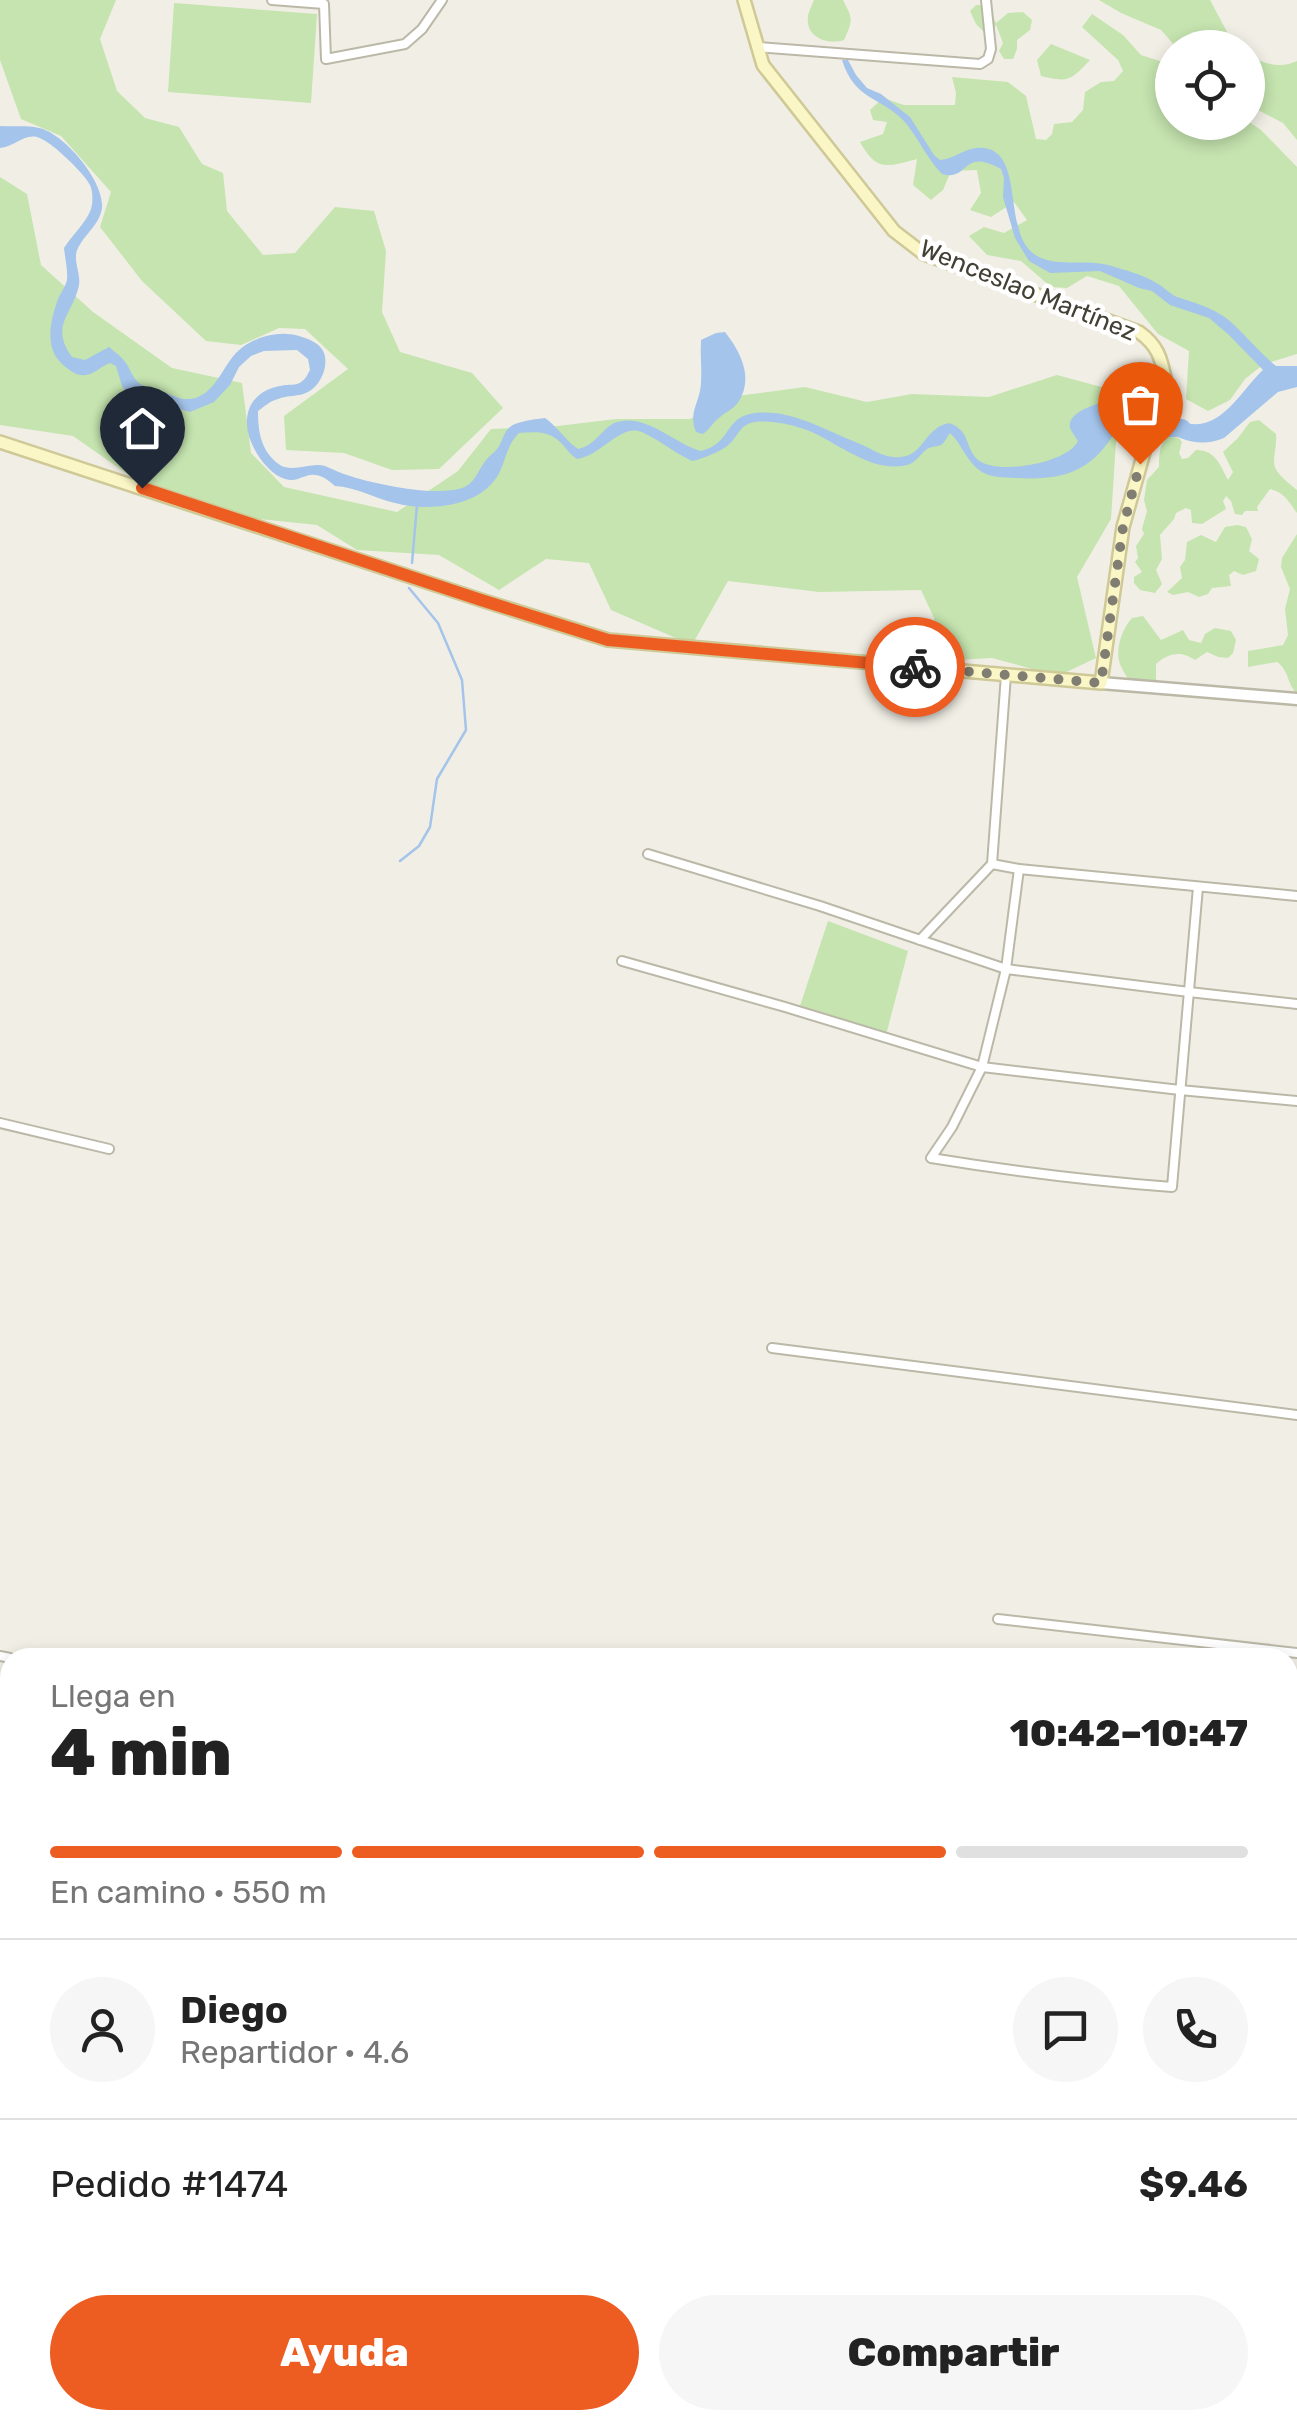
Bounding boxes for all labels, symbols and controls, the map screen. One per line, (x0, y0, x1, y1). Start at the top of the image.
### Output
map controls (1155, 30, 1265, 140)
button: locate (1155, 30, 1265, 140)
street label: Wenceslao Martínez (916, 233, 1140, 347)
pin (1098, 362, 1183, 465)
icon: bag (1113, 377, 1168, 432)
pin (100, 386, 185, 489)
icon: home (115, 401, 170, 456)
courier (865, 617, 965, 717)
icon: bike (888, 640, 943, 695)
text: Llega en (50, 1677, 176, 1715)
text: 10:42–10:47 (1010, 1710, 1248, 1756)
text: 4 min (50, 1714, 232, 1791)
text: En camino · 550 m (50, 1873, 327, 1911)
button: person (50, 1977, 155, 2082)
button: chat (1013, 1977, 1118, 2082)
button: phone (1143, 1977, 1248, 2082)
text: Diego (180, 1987, 288, 2033)
text: Repartidor · 4.6 (180, 2033, 409, 2071)
text: Pedido #1474 (50, 2161, 288, 2207)
text: $9.46 (1139, 2161, 1248, 2207)
button: Ayuda (50, 2295, 639, 2410)
button: Compartir (659, 2295, 1248, 2410)

